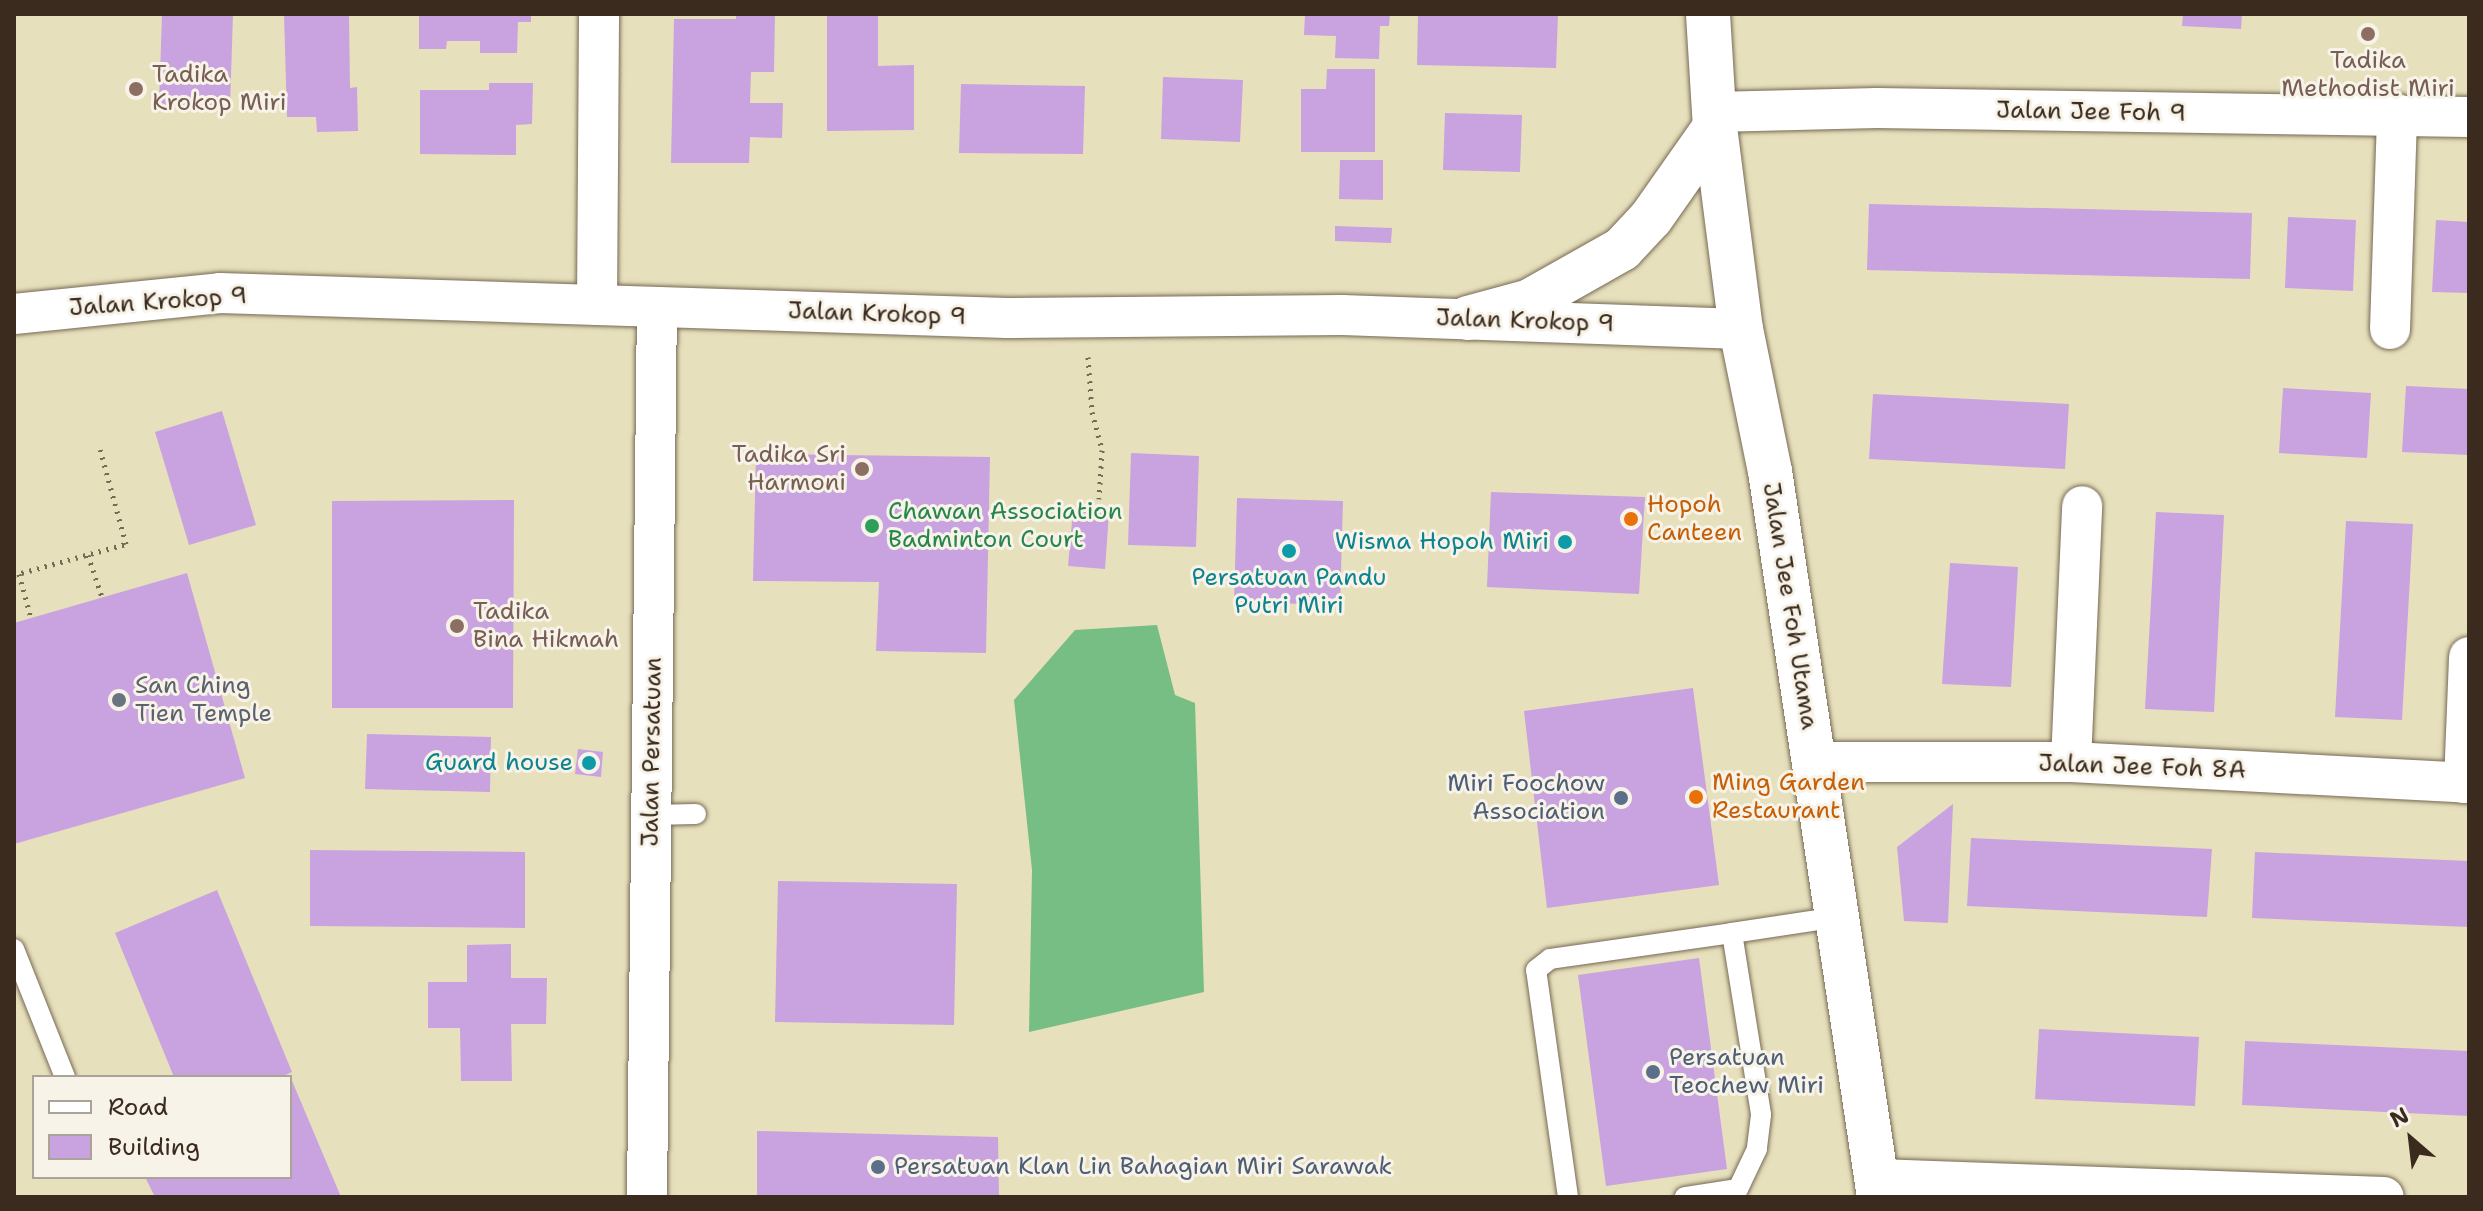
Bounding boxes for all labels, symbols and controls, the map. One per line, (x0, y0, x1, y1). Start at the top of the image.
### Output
marker: Tadika Methodist Miri (2359, 25, 2377, 43)
place label: Tadika Methodist Miri (2281, 47, 2455, 103)
place label: Tadika Krokop Miri (152, 61, 287, 117)
marker: Tadika Krokop Miri (127, 80, 145, 98)
street label: Jalan Jee Foh 9 (1996, 96, 2186, 128)
street label: Jalan Krokop 9 (68, 281, 248, 323)
street label: Jalan Krokop 9 (787, 296, 967, 332)
street label: Jalan Krokop 9 (1435, 303, 1615, 339)
place label: Tadika Sri Harmoni (732, 441, 846, 497)
marker: Tadika Sri Harmoni (853, 460, 871, 478)
street label: Jalan Jee Foh Utama (1756, 480, 1824, 732)
place label: Hopoh Canteen (1647, 491, 1742, 547)
place label: Chawan Association Badminton Court (888, 498, 1122, 554)
marker: Hopoh Canteen (1622, 510, 1640, 528)
marker: Chawan Association Badminton Court (863, 517, 881, 535)
place label: Wisma Hopoh Miri (1335, 528, 1549, 556)
marker: Wisma Hopoh Miri (1556, 533, 1574, 551)
marker: Persatuan Pandu Putri Miri (1280, 542, 1298, 560)
place label: Persatuan Pandu Putri Miri (1192, 564, 1386, 620)
place label: Tadika Bina Hikmah (473, 598, 619, 654)
marker: Tadika Bina Hikmah (448, 617, 466, 635)
street label: Jalan Persatuan (636, 657, 668, 847)
place label: San Ching Tien Temple (135, 672, 272, 728)
marker: San Ching Tien Temple (110, 691, 128, 709)
place label: Guard house (425, 749, 573, 777)
street label: Jalan Jee Foh 8A (2038, 749, 2246, 785)
marker: Guard house (580, 754, 598, 772)
place label: Ming Garden Restaurant (1712, 769, 1865, 825)
place label: Miri Foochow Association (1447, 770, 1605, 826)
marker: Ming Garden Restaurant (1687, 788, 1705, 806)
marker: Miri Foochow Association (1612, 789, 1630, 807)
place label: Persatuan Teochew Miri (1669, 1044, 1824, 1100)
marker: Persatuan Teochew Miri (1644, 1063, 1662, 1081)
legend (32, 1075, 292, 1179)
text: Road (108, 1091, 168, 1123)
north arrow (2371, 1099, 2451, 1179)
text: N (2385, 1100, 2414, 1134)
text: Building (108, 1131, 200, 1163)
place label: Persatuan Klan Lin Bahagian Miri Sarawak (894, 1153, 1392, 1181)
marker: Persatuan Klan Lin Bahagian Miri Sarawak (869, 1158, 887, 1176)

